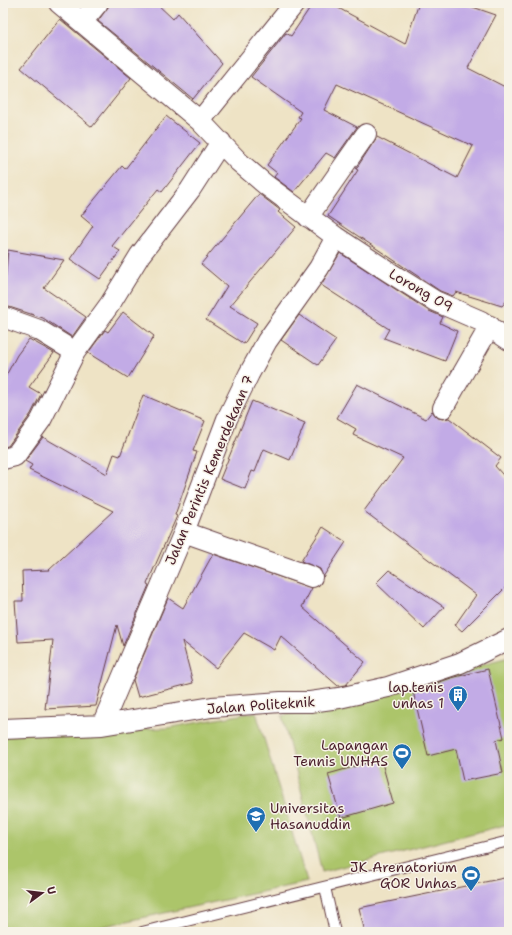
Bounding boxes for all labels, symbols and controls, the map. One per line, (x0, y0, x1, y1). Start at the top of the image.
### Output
street label: Lorong 09 (386, 264, 456, 316)
street label: Jalan Perintis Kemerdekaan 7 (161, 372, 257, 568)
place label: lap.tenis unhas 1 (388, 678, 444, 712)
building icon: lap.tenis unhas 1 (447, 684, 469, 712)
street label: Jalan Politeknik (206, 692, 316, 718)
place label: Lapangan Tennis UNHAS (293, 736, 388, 770)
sports icon: Lapangan Tennis UNHAS (391, 742, 413, 770)
place label: Universitas Hasanuddin (270, 799, 351, 833)
school or university icon: Universitas Hasanuddin (245, 805, 267, 833)
place label: JK Arenatorium GOR Unhas (350, 858, 457, 892)
sports icon: JK Arenatorium GOR Unhas (460, 864, 482, 892)
north arrow (22, 873, 62, 913)
text: U (43, 885, 59, 896)

